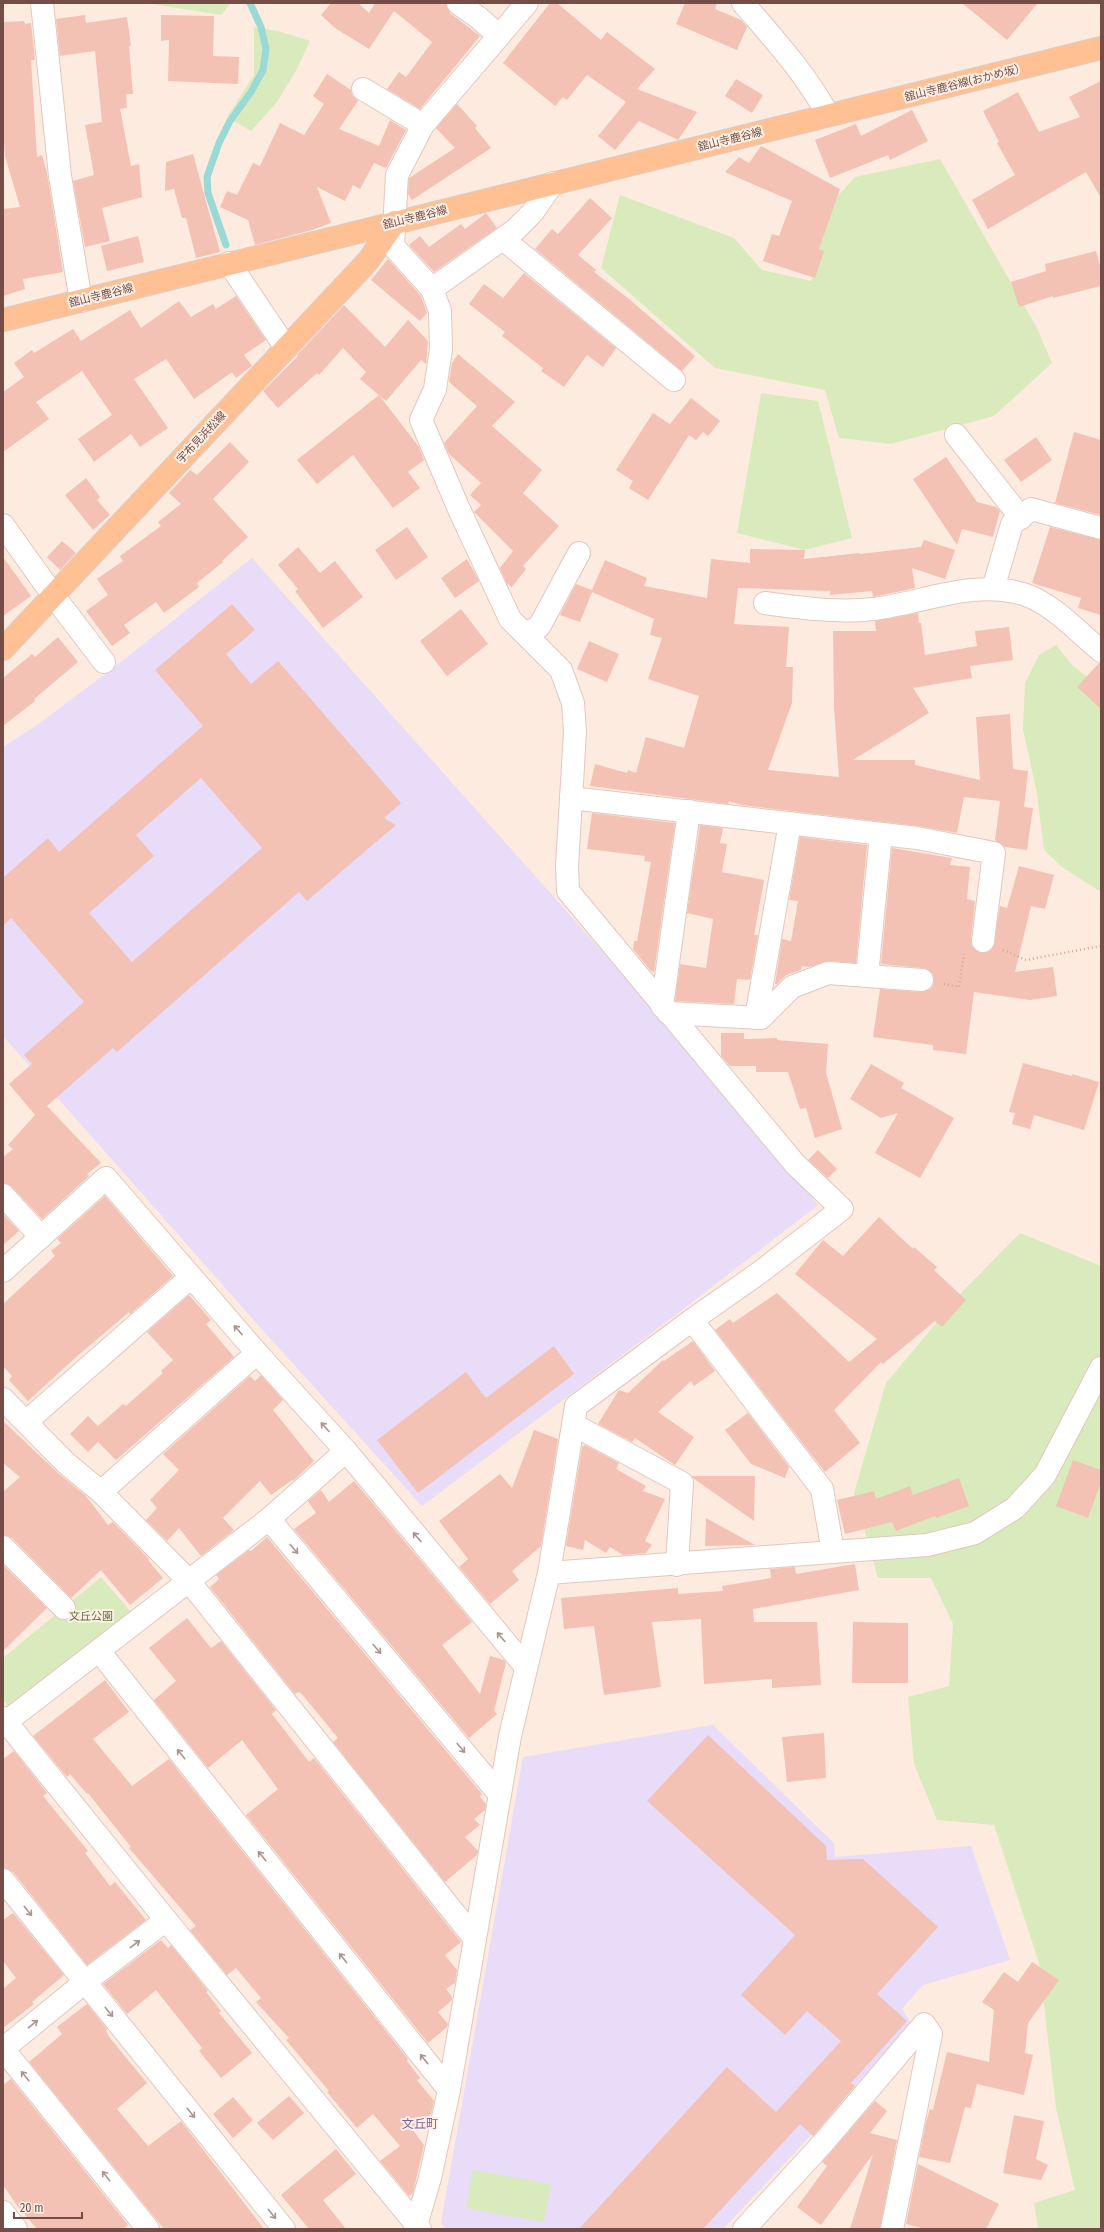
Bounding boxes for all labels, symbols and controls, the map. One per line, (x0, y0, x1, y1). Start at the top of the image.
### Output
street label: 舘山寺鹿谷線(おかめ坂） (903, 61, 1027, 104)
street label: 舘山寺鹿谷線 (697, 125, 764, 154)
street label: 舘山寺鹿谷線 (382, 203, 449, 232)
street label: 舘山寺鹿谷線 (68, 281, 135, 310)
street label: 宇布見浜松線 (174, 409, 229, 466)
one-way arrow (233, 1325, 242, 1335)
one-way arrow (320, 1421, 329, 1432)
one-way arrow (413, 1531, 422, 1542)
one-way arrow (289, 1544, 298, 1555)
park label: 文丘公園 (69, 1610, 113, 1623)
one-way arrow (496, 1631, 505, 1642)
one-way arrow (373, 1643, 382, 1654)
one-way arrow (456, 1743, 465, 1754)
one-way arrow (177, 1749, 185, 1760)
one-way arrow (258, 1851, 267, 1862)
one-way arrow (23, 1905, 32, 1916)
one-way arrow (130, 1939, 141, 1948)
one-way arrow (339, 1952, 348, 1963)
one-way arrow (105, 2006, 114, 2017)
one-way arrow (28, 2020, 39, 2028)
one-way arrow (420, 2054, 429, 2065)
one-way arrow (20, 2070, 29, 2081)
one-way arrow (186, 2108, 195, 2119)
district label: 文丘町 (402, 2117, 438, 2131)
one-way arrow (102, 2171, 111, 2182)
scale bar (14, 2194, 82, 2220)
text: 20 m (20, 2201, 44, 2215)
one-way arrow (268, 2209, 276, 2220)

